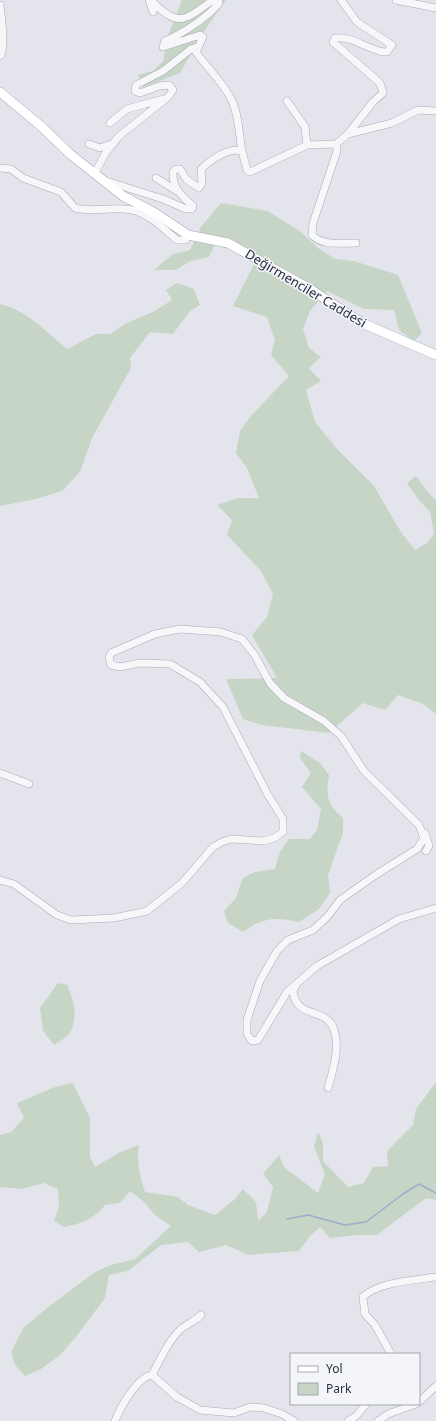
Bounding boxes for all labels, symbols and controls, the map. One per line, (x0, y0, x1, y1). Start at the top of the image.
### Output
street label: Değirmenciler Caddesi (242, 245, 370, 331)
legend (290, 1353, 420, 1405)
text: Yol (326, 1360, 343, 1377)
text: Park (326, 1380, 352, 1397)

